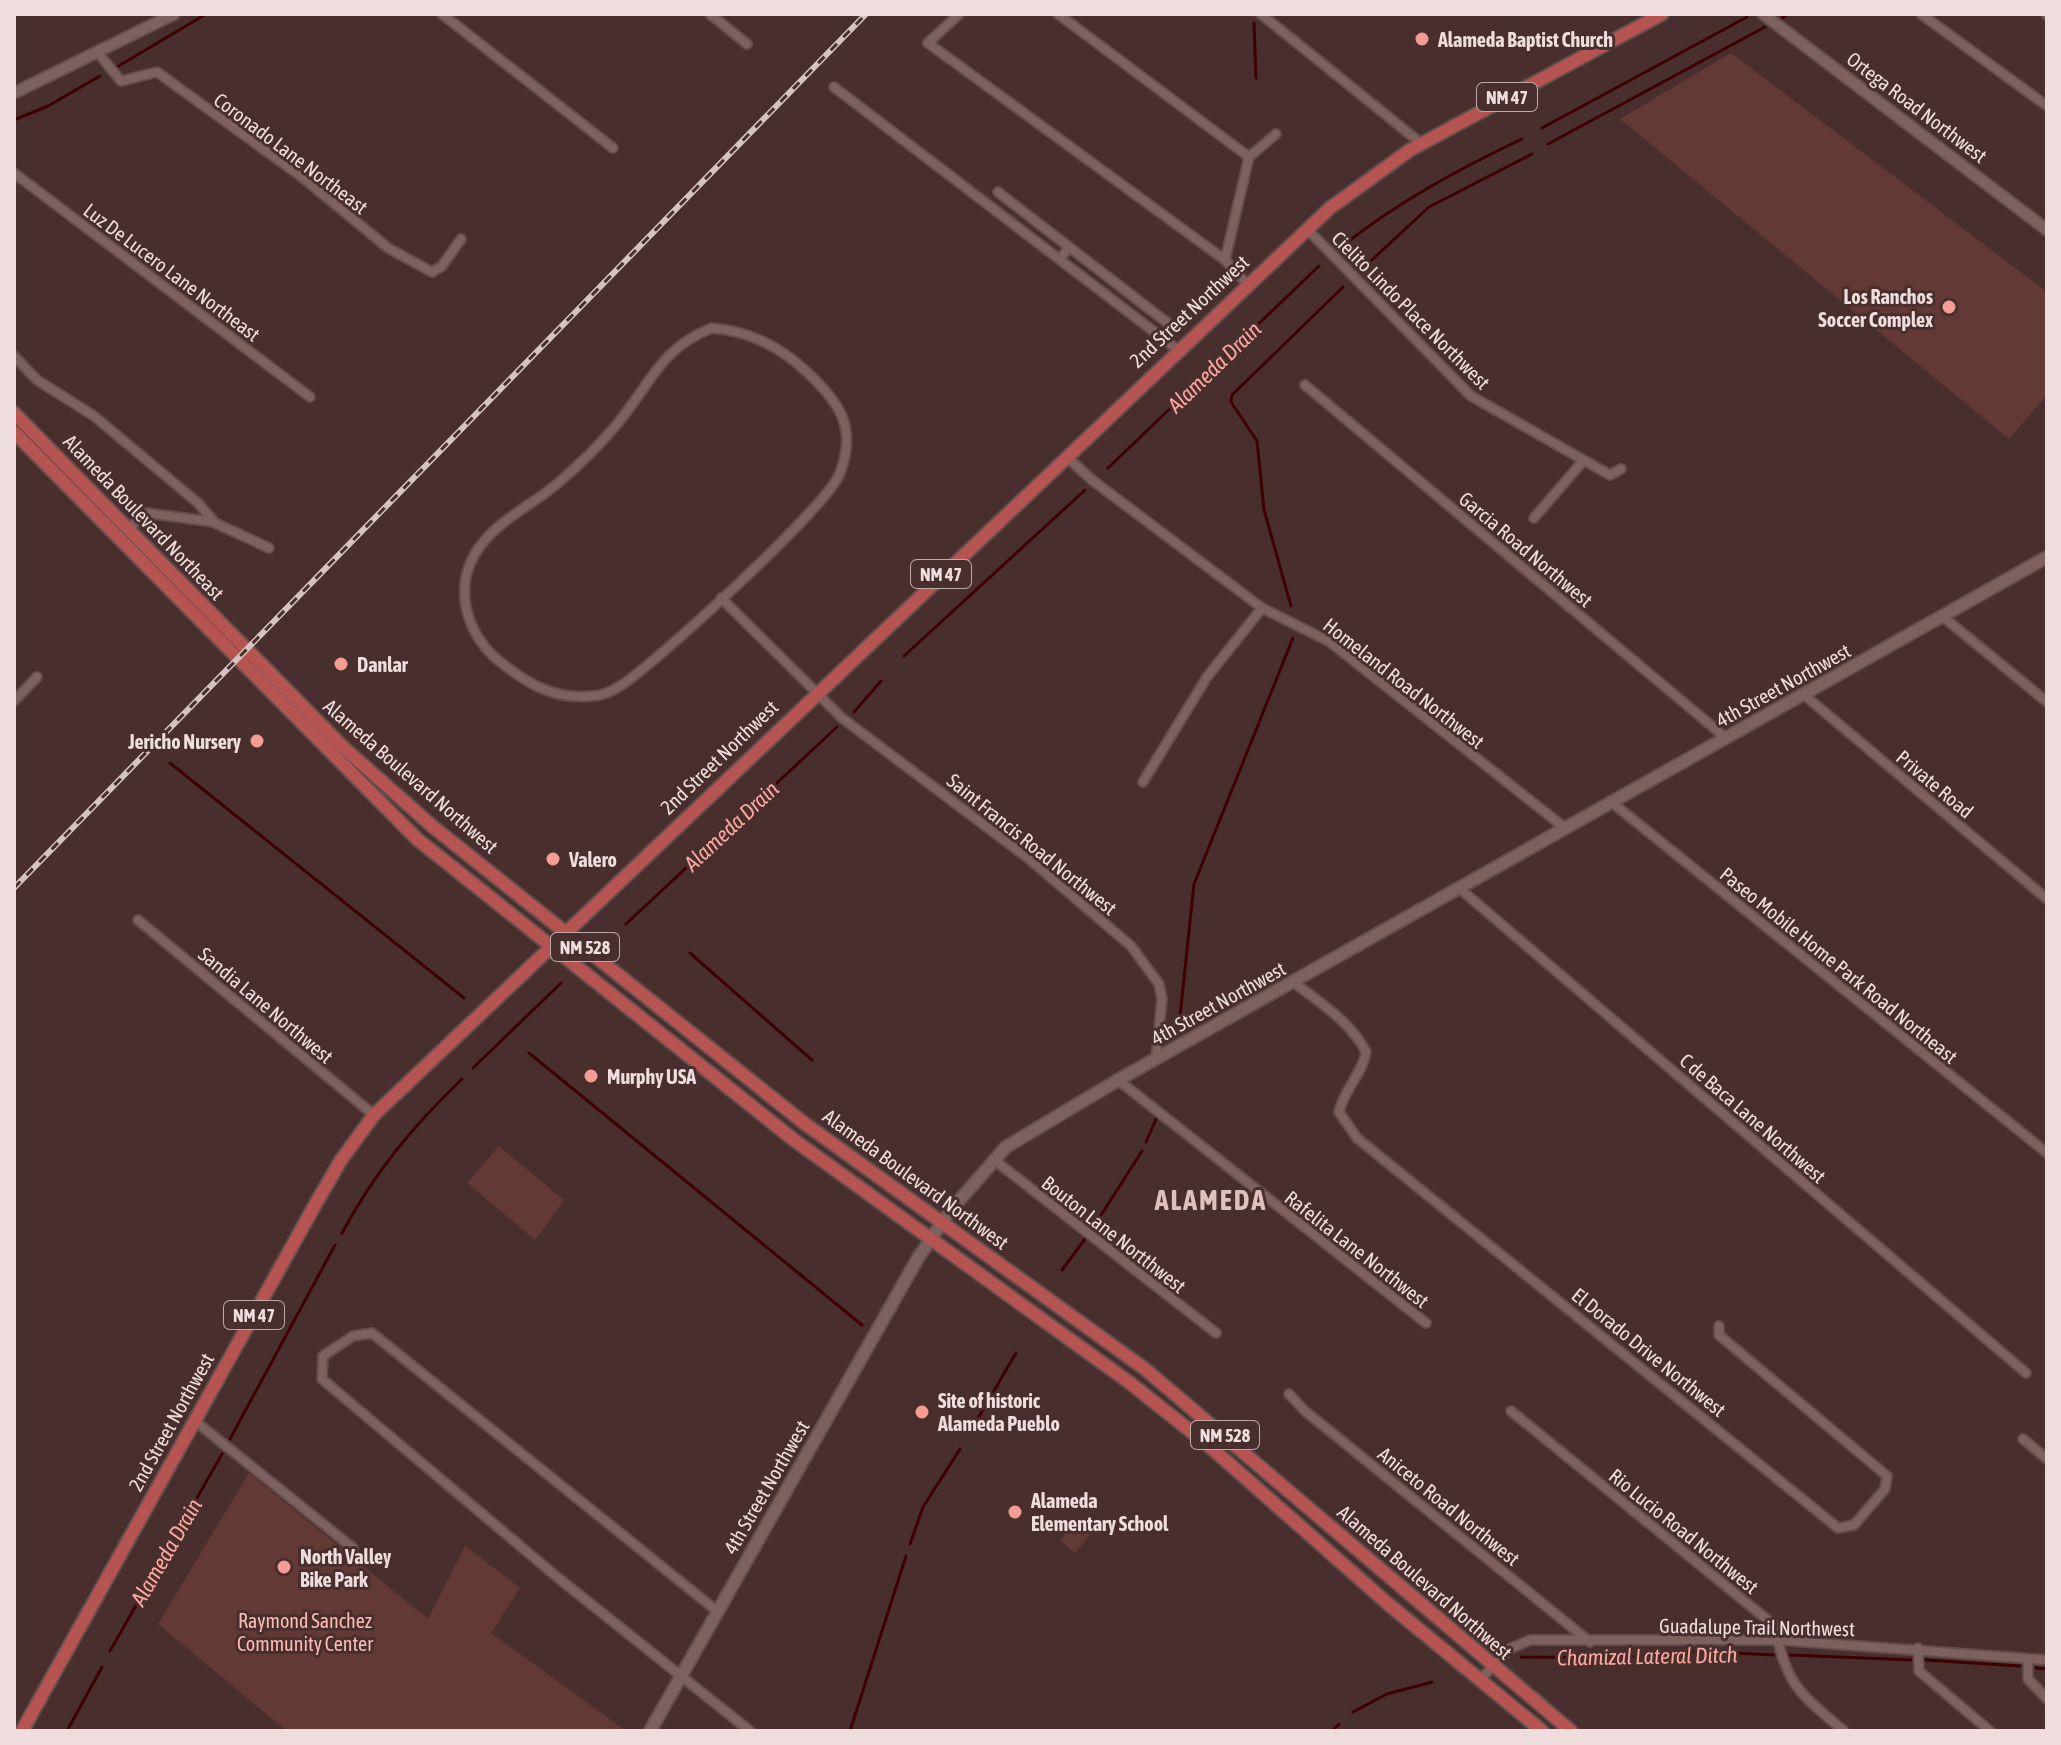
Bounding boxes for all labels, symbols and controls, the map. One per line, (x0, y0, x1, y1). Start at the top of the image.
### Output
place label: Alameda Baptist Church (1437, 28, 1613, 51)
marker: Alameda Baptist Church (1413, 30, 1431, 48)
street label: Ortega Road Northwest (1843, 47, 1992, 167)
road number: NM 47 (1477, 83, 1537, 111)
street label: Coronado Lane Northeast (210, 88, 373, 218)
street label: Luz De Lucero Lane Northeast (79, 198, 265, 346)
street label: Cielito Lindo Place Northwest (1327, 226, 1495, 394)
street label: 2nd Street Northwest (1125, 250, 1253, 372)
place label: Los Ranchos Soccer Complex (1818, 285, 1933, 331)
marker: Los Ranchos Soccer Complex (1940, 298, 1958, 316)
water label: Alameda Drain (1161, 316, 1266, 419)
street label: Alameda Boulevard Northeast (59, 430, 229, 605)
street label: Garcia Road Northwest (1455, 487, 1597, 612)
road number: NM 47 (911, 560, 971, 588)
street label: Homeland Road Northwest (1319, 613, 1489, 753)
street label: 4th Street Northwest (1712, 638, 1854, 731)
place label: Danlar (357, 653, 409, 676)
marker: Danlar (332, 655, 350, 673)
street label: Alameda Boulevard Northwest (319, 694, 503, 858)
street label: 2nd Street Northwest (656, 695, 783, 819)
place label: Jericho Nursery (127, 730, 242, 753)
marker: Jericho Nursery (248, 732, 266, 750)
street label: Private Road (1892, 745, 1978, 823)
street label: Saint Francis Road Northwest (943, 769, 1122, 920)
water label: Alameda Drain (678, 775, 784, 877)
place label: Valero (568, 848, 617, 871)
marker: Valero (544, 850, 562, 868)
street label: Paseo Mobile Home Park Road Northeast (1716, 862, 1962, 1068)
road number: NM 528 (551, 933, 619, 961)
street label: Sandia Lane Northwest (194, 942, 338, 1068)
street label: 4th Street Northwest (1147, 956, 1289, 1049)
street label: C de Baca Lane Northwest (1675, 1048, 1831, 1188)
place label: Murphy USA (607, 1065, 696, 1088)
marker: Murphy USA (582, 1067, 600, 1085)
street label: Alameda Boulevard Northwest (819, 1104, 1013, 1254)
street label: Bouton Lane Nortthwest (1037, 1171, 1191, 1297)
district label: ALAMEDA (1154, 1184, 1267, 1216)
street label: Rafelita Lane Northwest (1281, 1186, 1434, 1312)
street label: El Dorado Drive Northwest (1567, 1283, 1731, 1421)
road number: NM 47 (224, 1301, 284, 1329)
street label: 2nd Street Northwest (124, 1349, 218, 1495)
place label: Site of historic Alameda Pueblo (937, 1389, 1060, 1435)
marker: Site of historic Alameda Pueblo (913, 1403, 931, 1421)
street label: 4th Street Northwest (718, 1416, 814, 1558)
road number: NM 528 (1191, 1421, 1259, 1449)
street label: Aniceto Road Northwest (1374, 1442, 1525, 1570)
street label: Rio Lucio Road Northwest (1605, 1464, 1763, 1598)
place label: Alameda Elementary School (1030, 1489, 1169, 1535)
water label: Alameda Drain (124, 1493, 207, 1611)
street label: Alameda Boulevard Northwest (1333, 1500, 1517, 1664)
marker: Alameda Elementary School (1006, 1503, 1024, 1521)
place label: North Valley Bike Park (300, 1545, 392, 1591)
marker: North Valley Bike Park (275, 1558, 293, 1576)
park label: Raymond Sanchez Community Center (237, 1609, 374, 1655)
street label: Guadalupe Trail Northwest (1659, 1614, 1855, 1640)
water label: Chamizal Lateral Ditch (1557, 1641, 1738, 1671)

